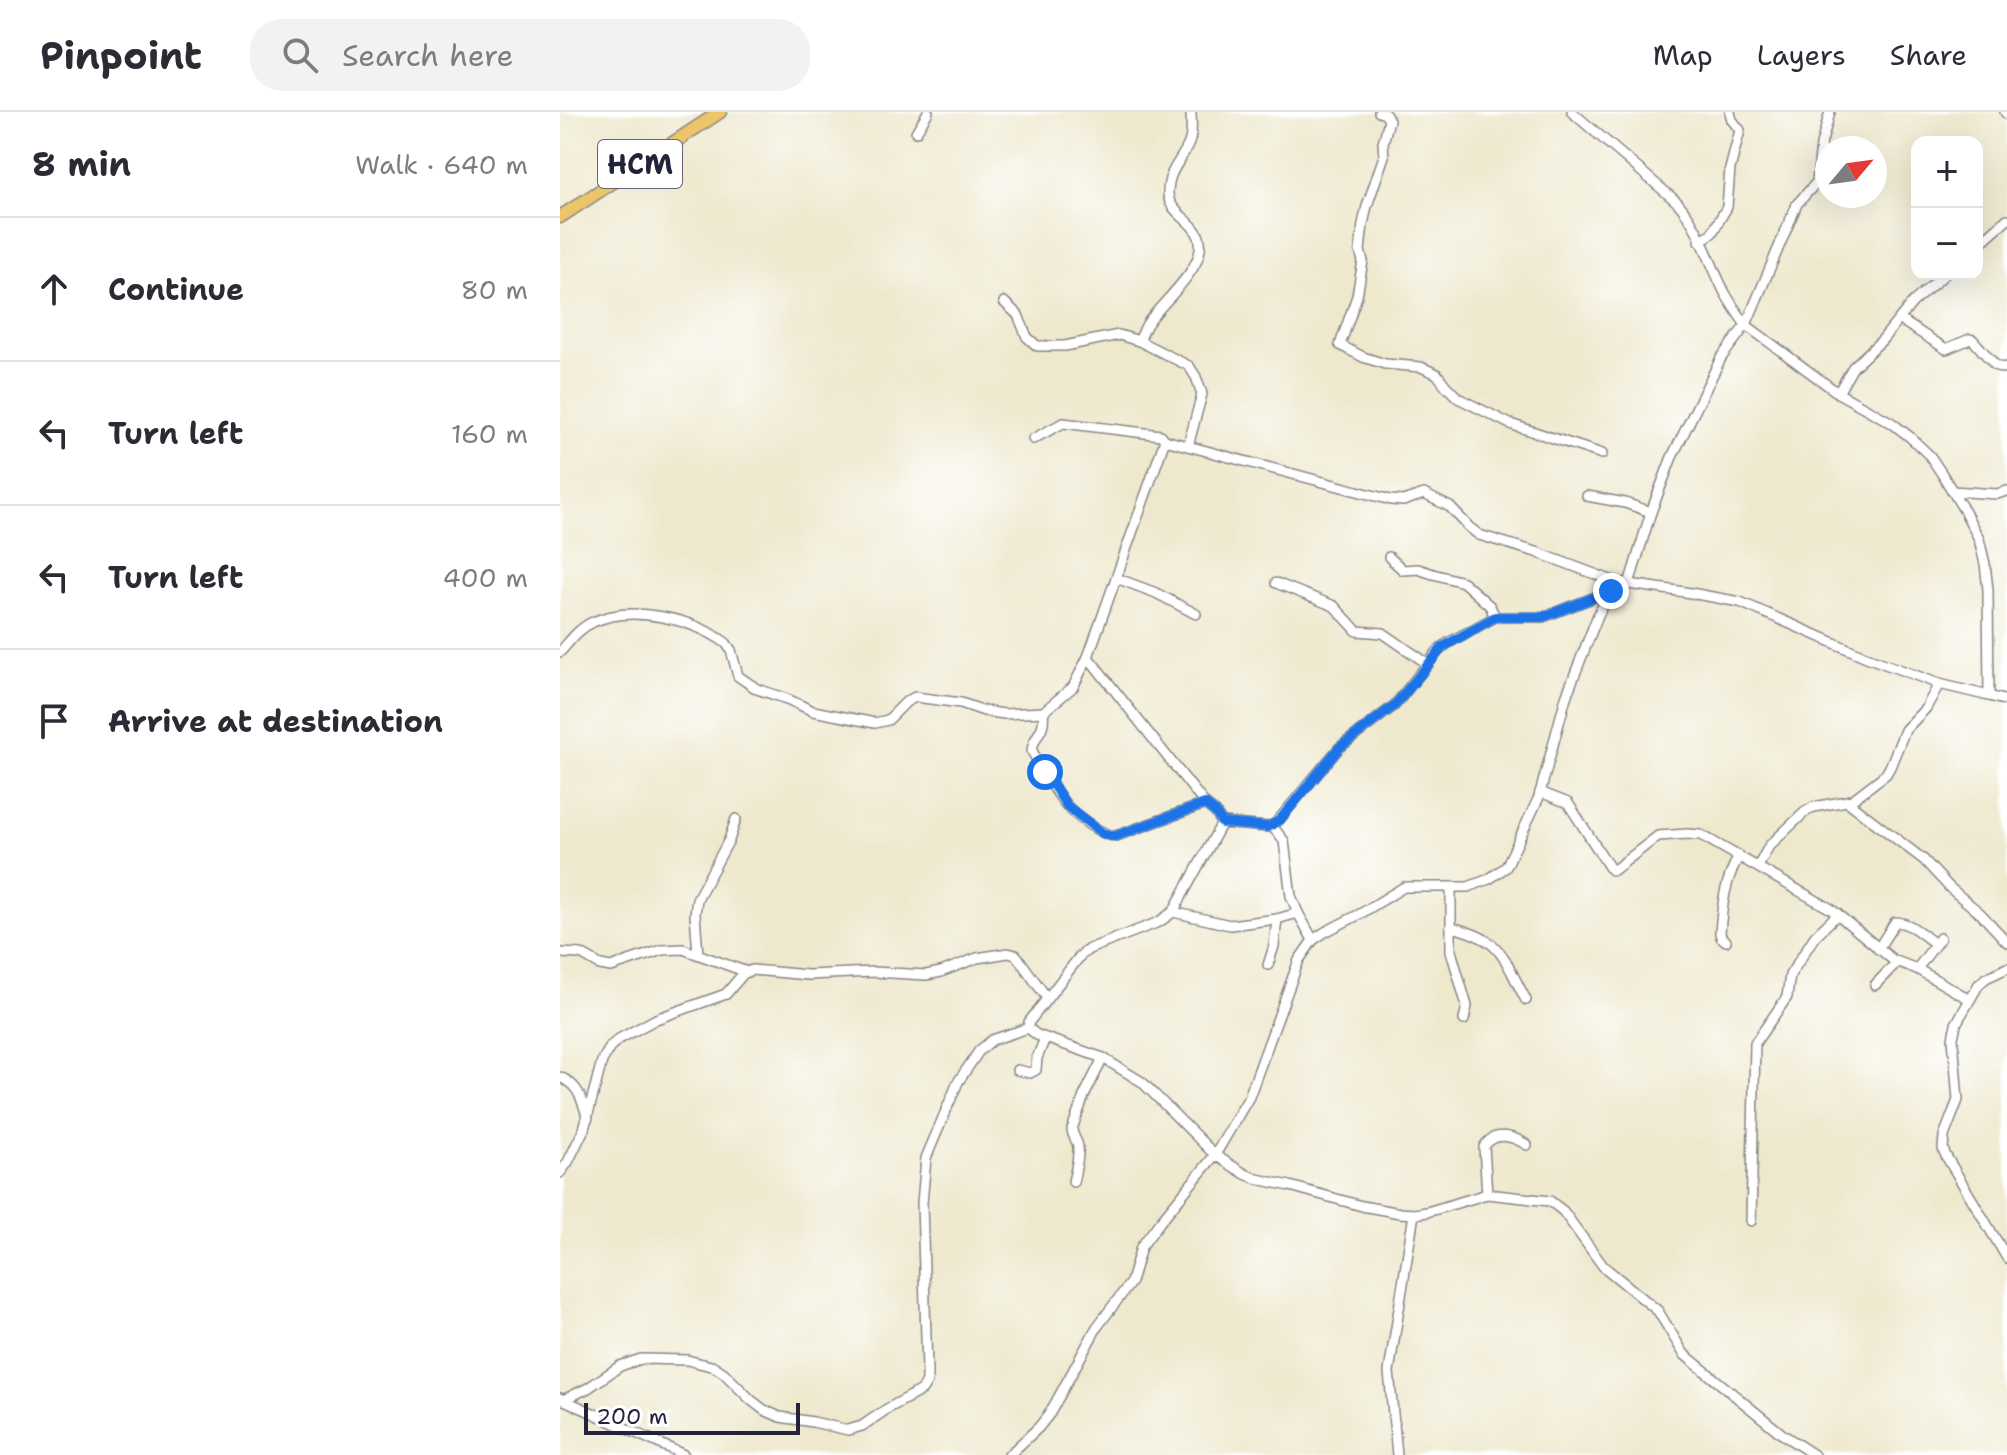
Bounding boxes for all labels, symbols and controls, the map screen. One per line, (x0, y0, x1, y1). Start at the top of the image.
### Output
search box (250, 19, 810, 91)
text: Pinpoint (40, 30, 202, 81)
icon: search (278, 33, 322, 77)
text: Search here (342, 35, 513, 76)
text: Map (1653, 36, 1713, 74)
text: Layers (1757, 36, 1846, 74)
text: Share (1890, 36, 1967, 74)
north arrow (1815, 136, 1887, 208)
map controls (1911, 136, 1983, 280)
button: + (1911, 136, 1983, 208)
road number: HCM (598, 140, 682, 188)
text: 8 min (32, 141, 131, 187)
text: Walk · 640 m (355, 147, 528, 182)
button: − (1911, 208, 1983, 280)
icon: ahead (32, 267, 76, 311)
text: Continue (108, 269, 244, 310)
text: 80 m (461, 272, 528, 307)
icon: left (32, 411, 76, 455)
text: Turn left (108, 413, 243, 454)
text: 160 m (451, 416, 528, 451)
icon: left (32, 555, 76, 599)
text: Turn left (108, 557, 243, 598)
text: 400 m (443, 560, 528, 595)
route end (1593, 573, 1629, 609)
icon: arrive (32, 699, 76, 743)
text: Arrive at destination (108, 701, 443, 742)
route start (1027, 754, 1063, 790)
scale bar (584, 1399, 800, 1435)
text: 200 m (596, 1402, 668, 1431)

